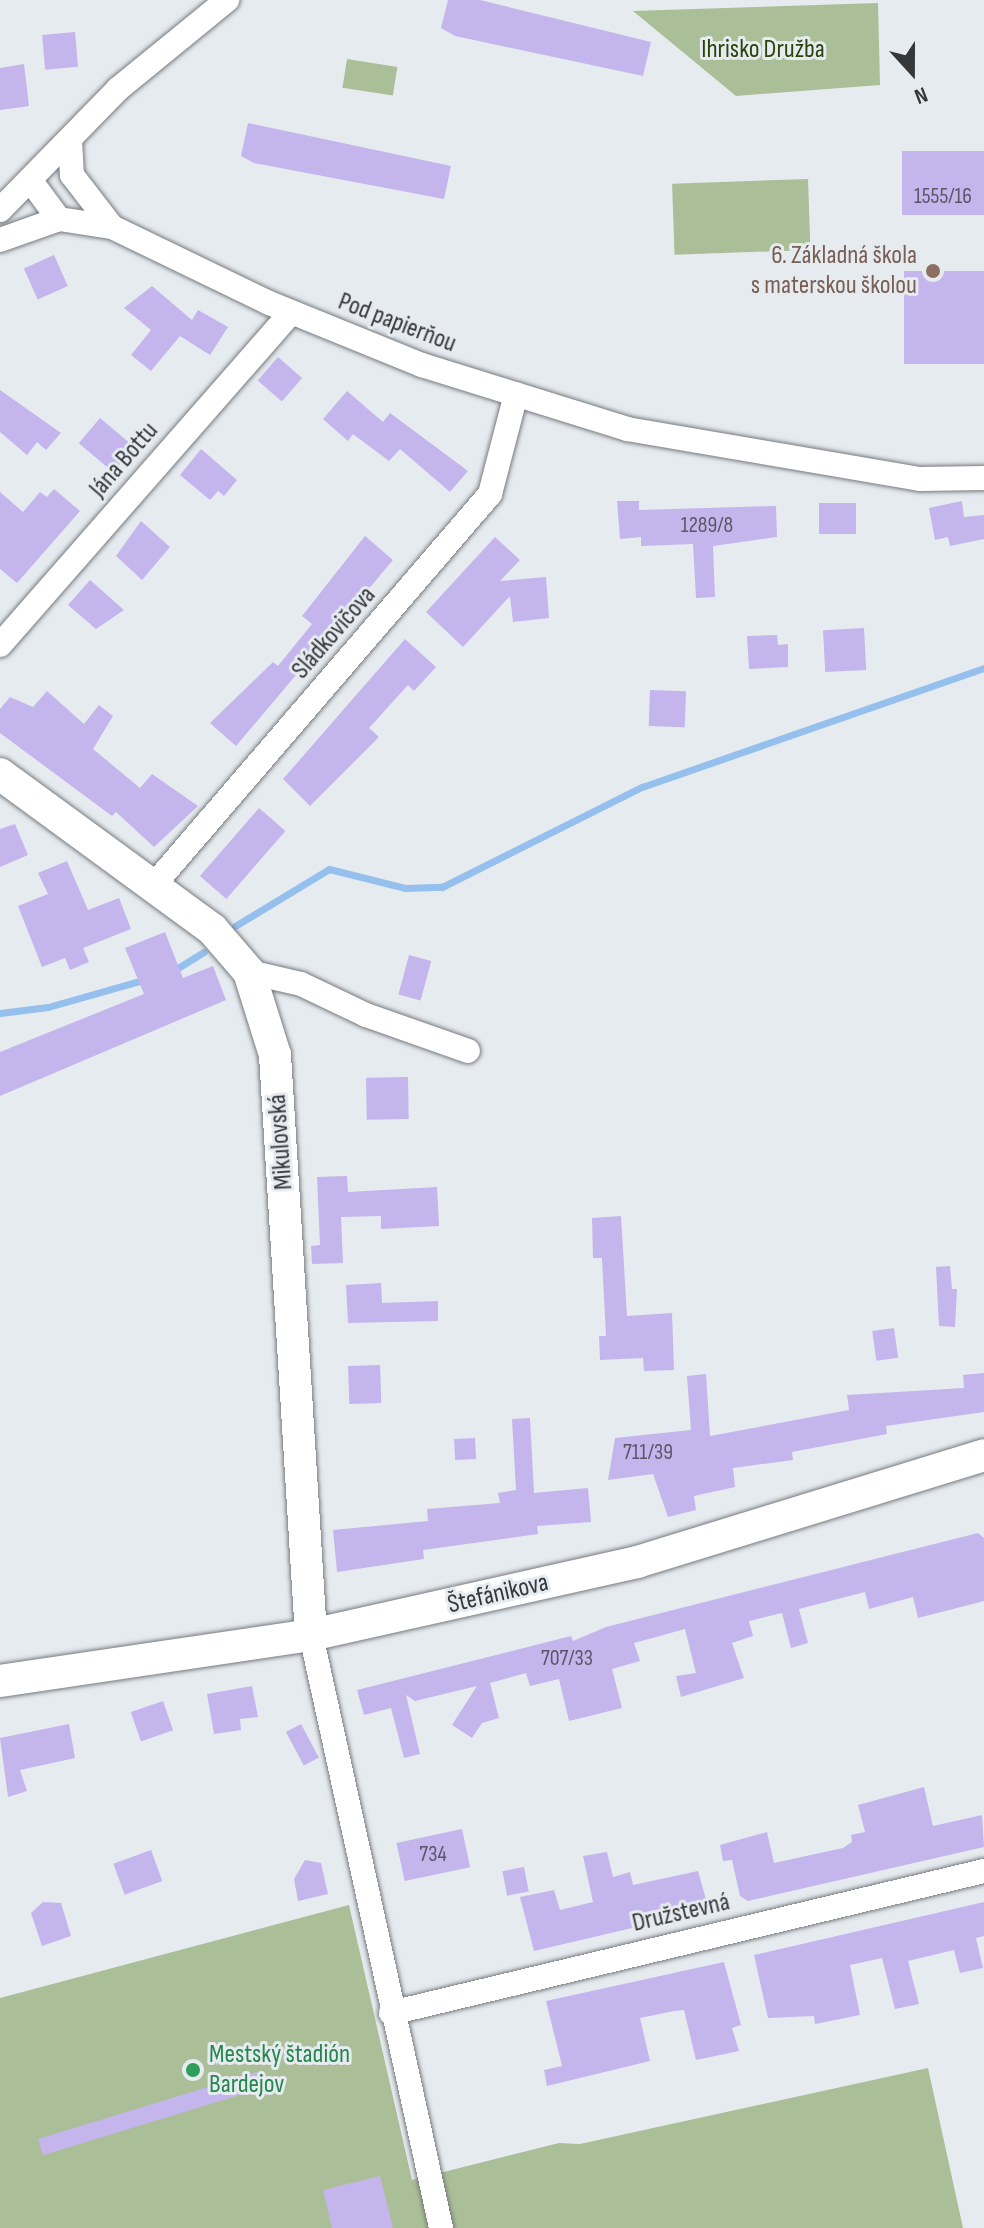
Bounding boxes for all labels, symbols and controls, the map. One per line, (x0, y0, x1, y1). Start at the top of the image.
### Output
north arrow (872, 32, 952, 112)
park label: Ihrisko Družba (701, 34, 825, 66)
text: N (910, 80, 931, 110)
house number: 1555/16 (914, 184, 972, 210)
place label: 6. Základná škola s materskou školou (751, 240, 917, 302)
marker: 6. Základná škola s materskou školou (924, 262, 942, 280)
street label: Pod papierňou (334, 286, 460, 360)
street label: Jána Bottu (83, 416, 165, 504)
house number: 1289/8 (681, 513, 733, 539)
street label: Sládkovičova (285, 580, 383, 686)
street label: Mikulovská (262, 1093, 300, 1191)
house number: 711/39 (623, 1440, 673, 1466)
street label: Štefánikova (445, 1567, 551, 1621)
house number: 707/33 (541, 1646, 593, 1672)
house number: 734 (419, 1842, 447, 1868)
street label: Družstevná (629, 1887, 733, 1939)
place label: Mestský štadión Bardejov (209, 2039, 350, 2100)
marker: Mestský štadión Bardejov (184, 2061, 202, 2079)

